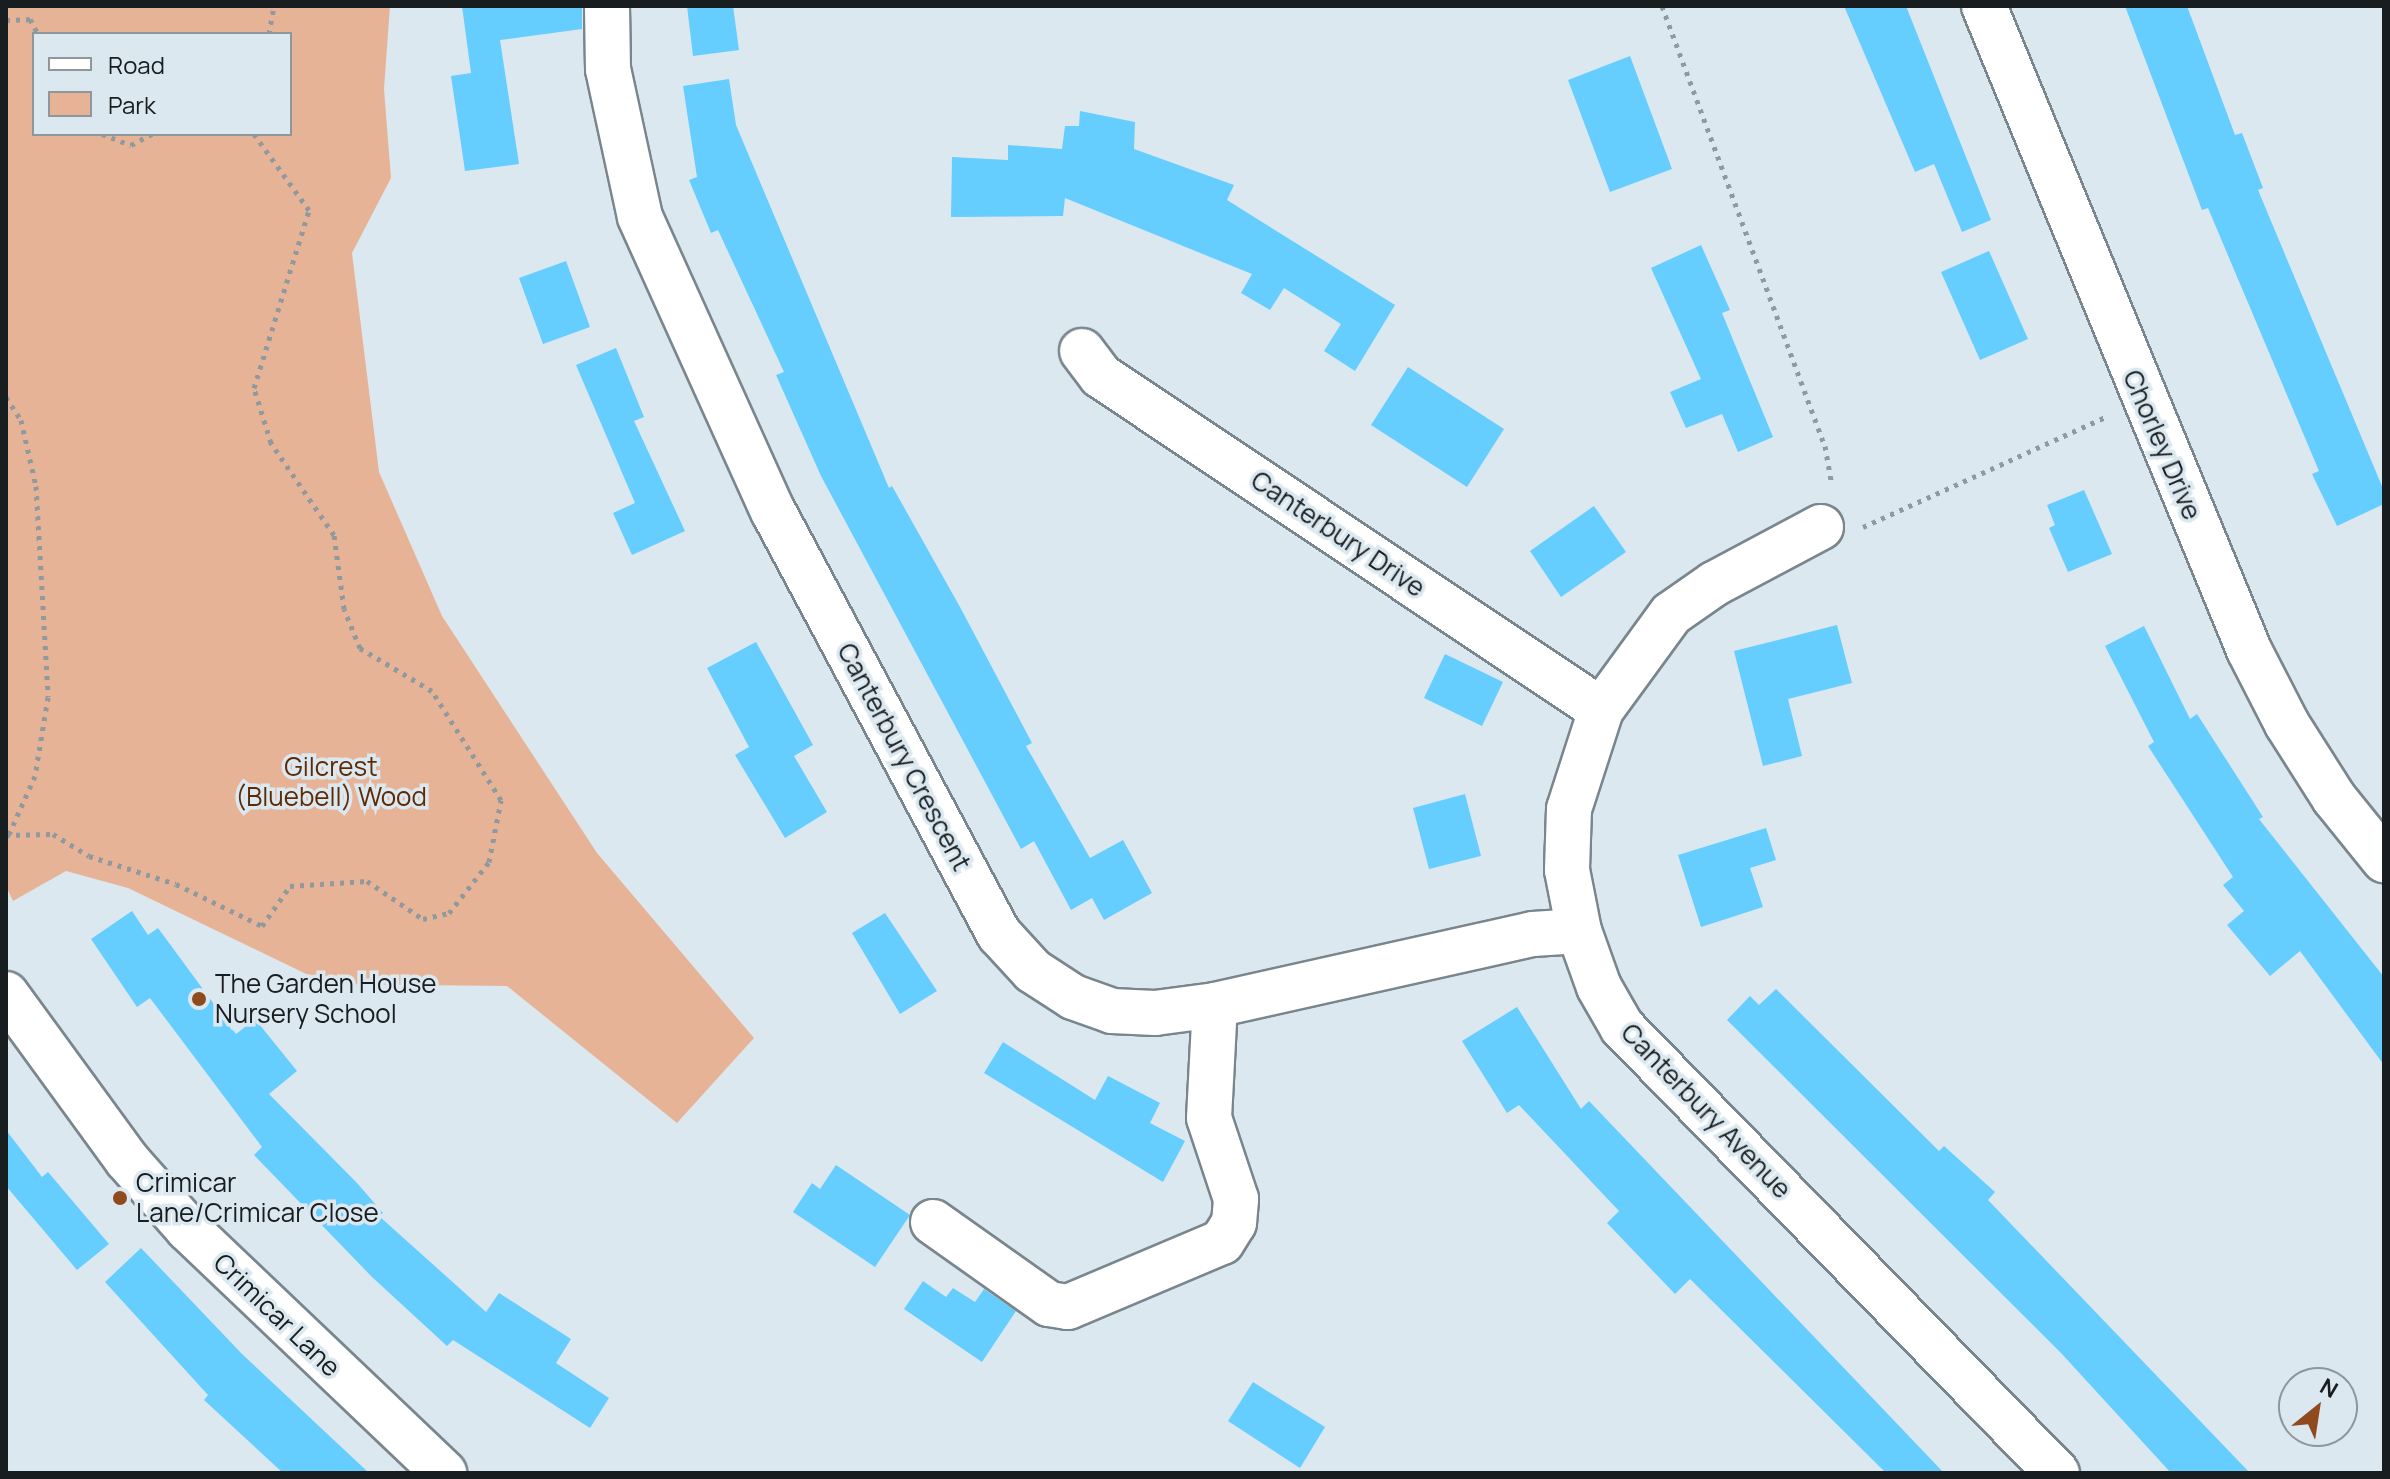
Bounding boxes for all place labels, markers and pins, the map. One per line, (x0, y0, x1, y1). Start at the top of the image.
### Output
place label: The Garden House Nursery School (215, 968, 437, 1030)
marker: The Garden House Nursery School (190, 990, 208, 1008)
place label: Crimicar Lane/Crimicar Close (136, 1167, 379, 1228)
marker: Crimicar Lane/Crimicar Close (111, 1189, 129, 1207)

